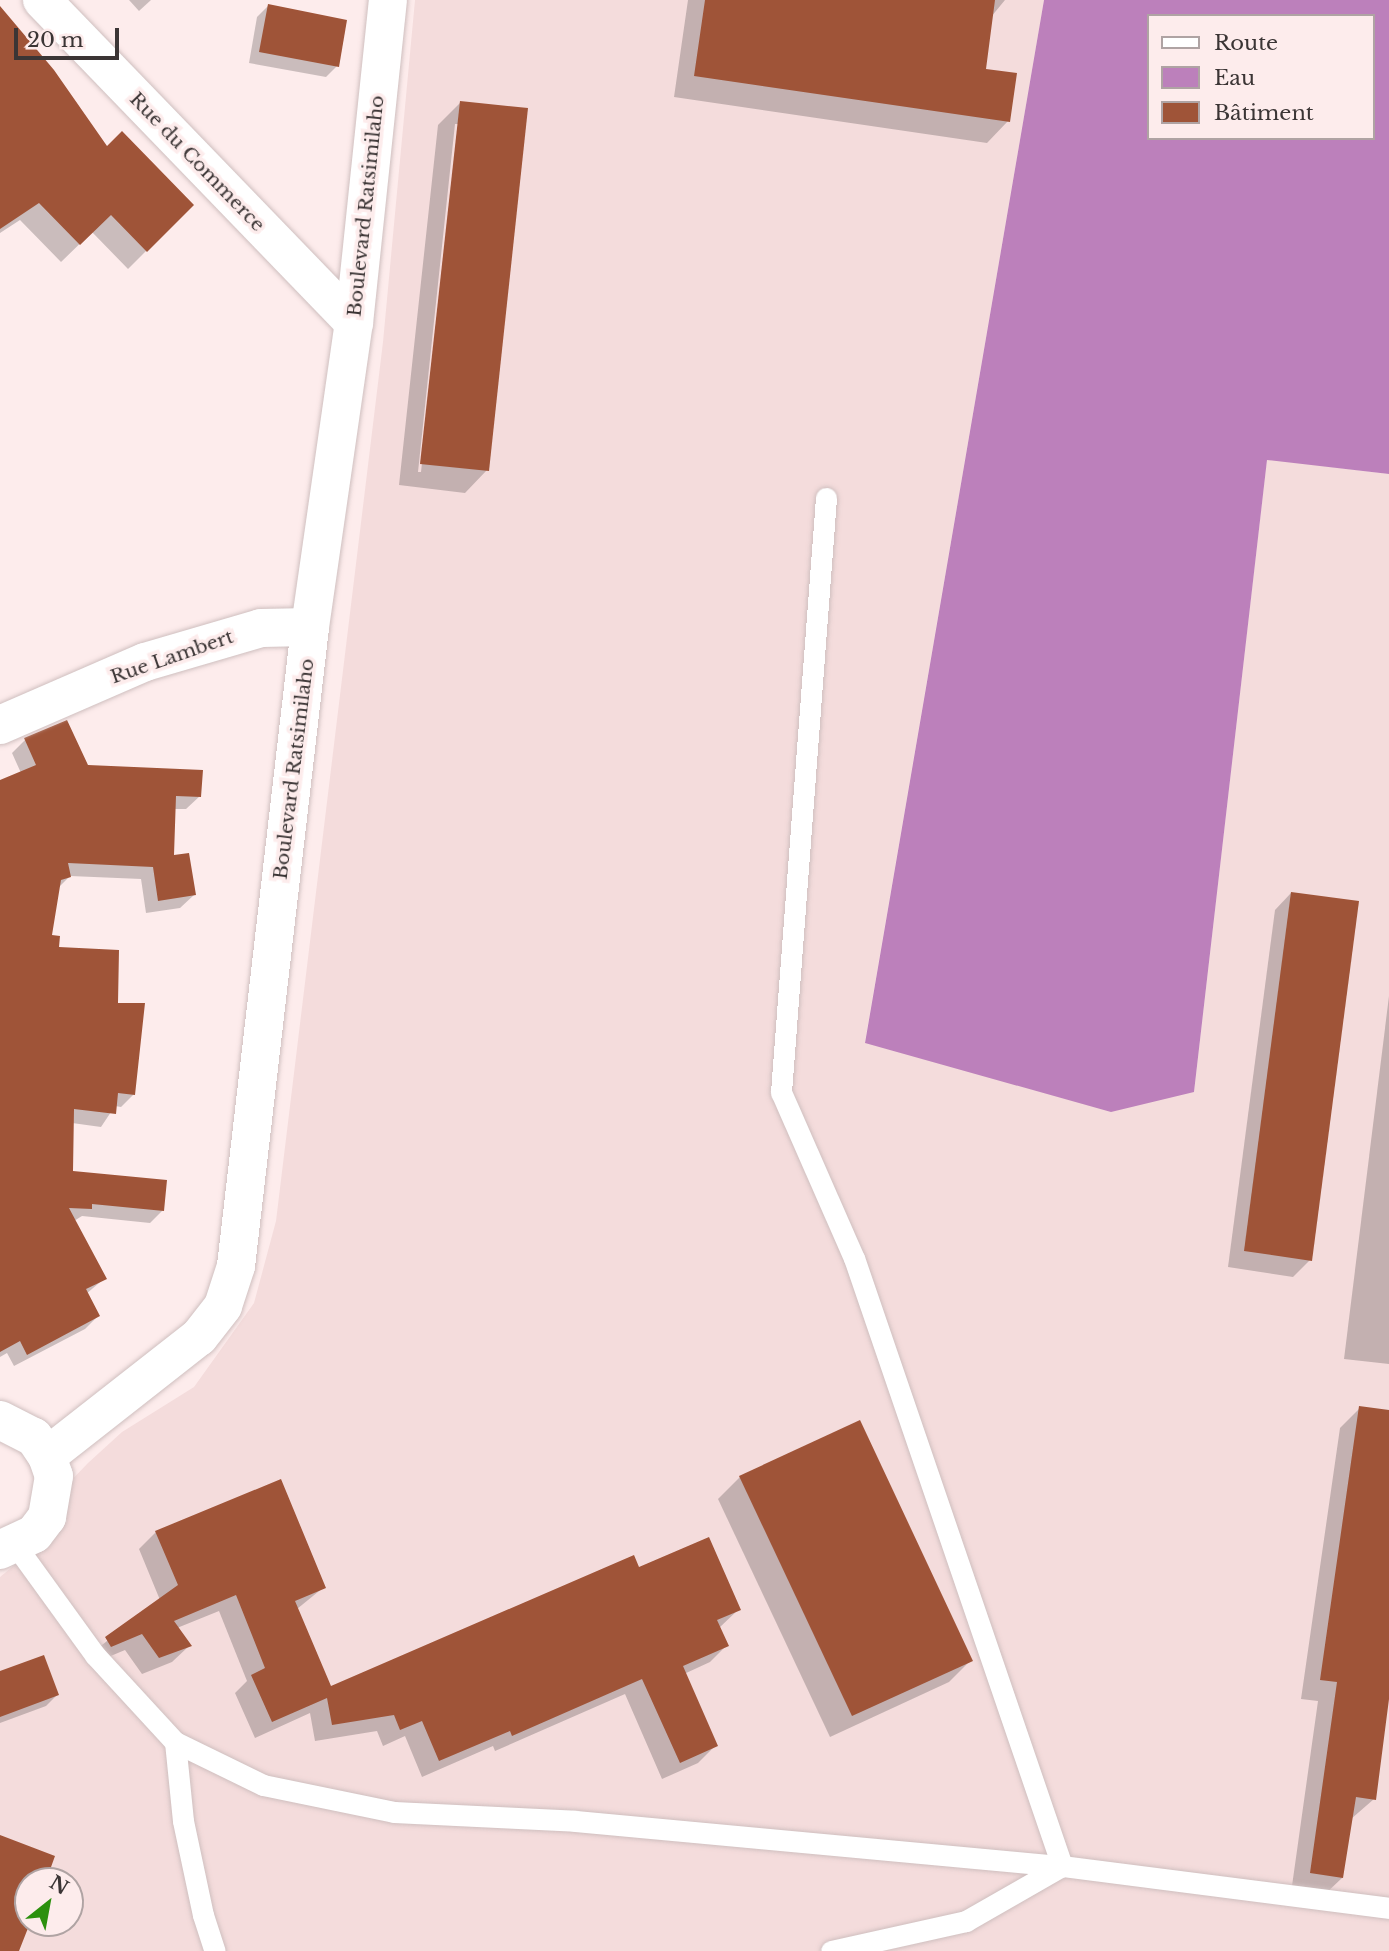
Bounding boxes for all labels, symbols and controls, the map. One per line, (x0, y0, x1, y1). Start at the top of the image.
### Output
scale bar (18, 14, 122, 58)
legend (1148, 14, 1375, 140)
text: 20 m (27, 27, 84, 53)
text: Route (1214, 30, 1278, 56)
text: Eau (1214, 65, 1255, 91)
street label: Rue du Commerce (125, 88, 269, 236)
street label: Boulevard Ratsimilaho (343, 94, 389, 318)
text: Bâtiment (1214, 100, 1314, 126)
street label: Rue Lambert (108, 625, 236, 689)
street label: Boulevard Ratsimilaho (269, 657, 319, 881)
north arrow (14, 1867, 84, 1937)
text: N (45, 1871, 73, 1900)

